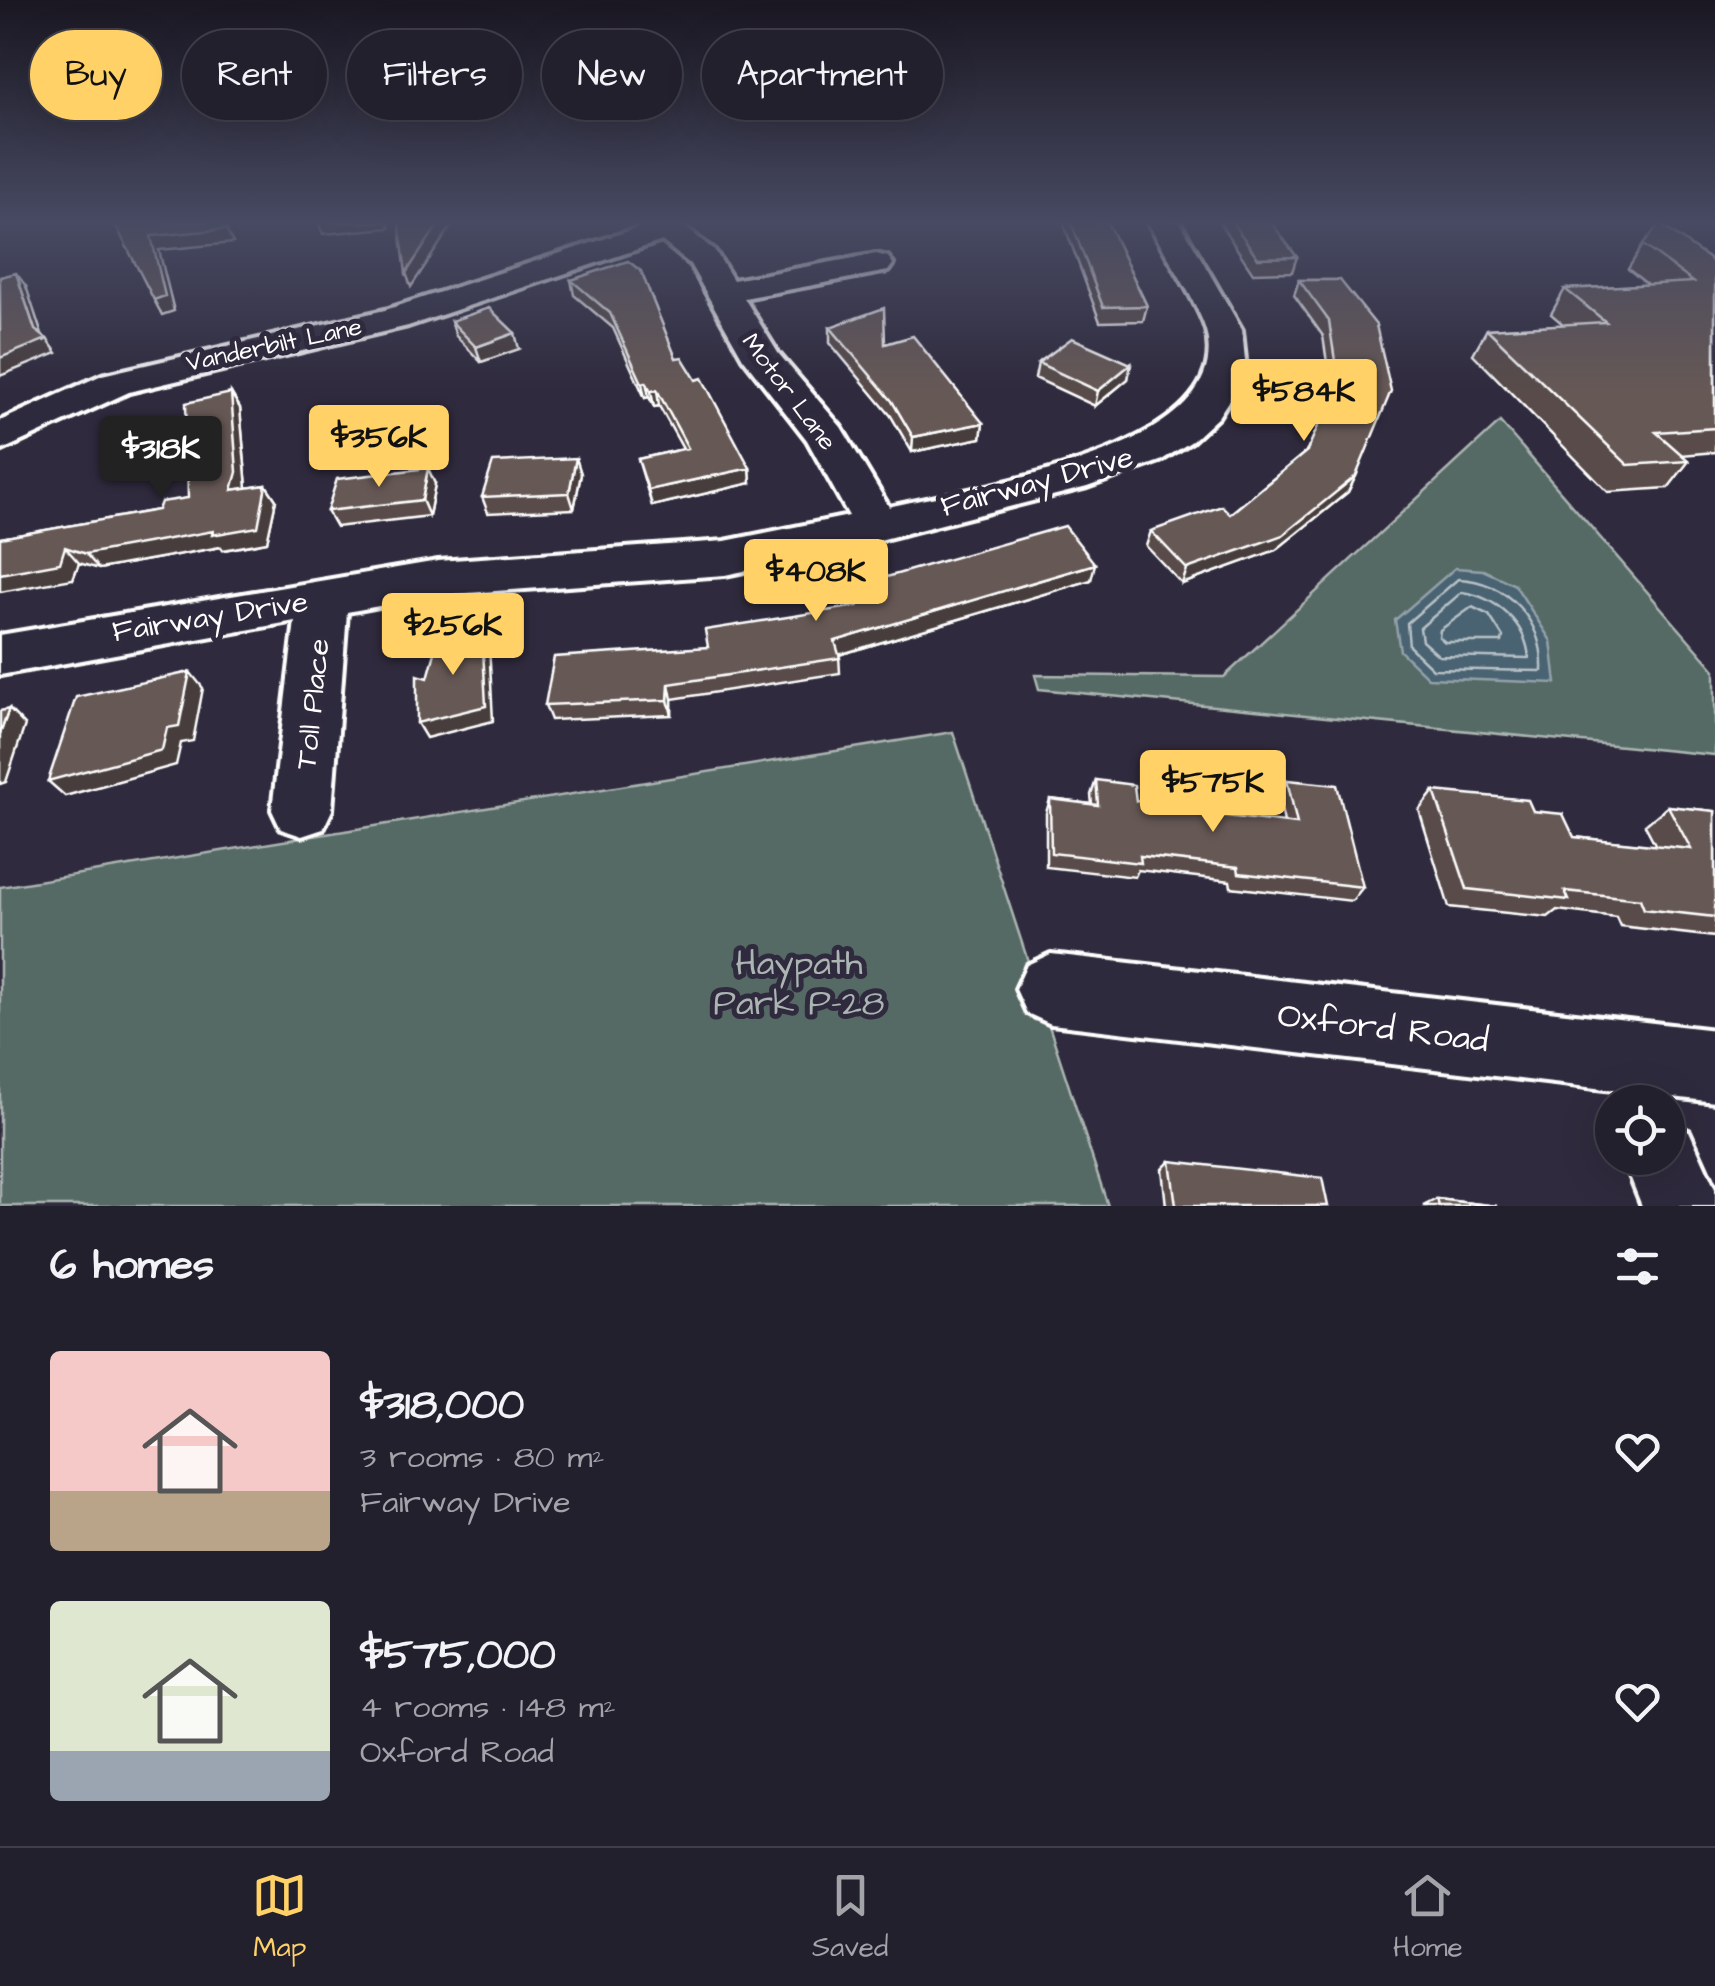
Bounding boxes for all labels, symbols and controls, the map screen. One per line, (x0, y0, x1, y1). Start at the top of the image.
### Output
chip: Buy (30, 30, 162, 120)
chip: Rent (182, 30, 327, 120)
chip: Filters (347, 30, 522, 120)
chip: New (542, 30, 682, 120)
chip: Apartment (702, 30, 943, 120)
street label: Vanderbilt Lane (183, 309, 365, 381)
street label: Motor Lane (733, 326, 845, 458)
pin: $584K (1234, 359, 1374, 444)
text: $584K (1253, 369, 1355, 414)
pin: $356K (309, 405, 449, 490)
text: $356K (331, 415, 427, 460)
pin: $318K (91, 416, 231, 501)
text: $318K (122, 426, 200, 471)
street label: Fairway Drive (936, 436, 1138, 529)
pin: $408K (746, 539, 886, 624)
text: $408K (766, 549, 866, 594)
street label: Fairway Drive (109, 581, 311, 654)
pin: $256K (383, 593, 523, 678)
text: $256K (404, 603, 502, 648)
street label: Toll Place (285, 636, 341, 772)
pin: $575K (1143, 750, 1283, 835)
text: $575K (1162, 760, 1264, 805)
park label: Haypath Park P-28 (714, 939, 884, 1028)
street label: Oxford Road (1275, 991, 1491, 1065)
map controls (1595, 1085, 1685, 1175)
button: locate (1595, 1085, 1685, 1175)
text: 6 homes (50, 1237, 214, 1295)
icon: filters (1610, 1239, 1665, 1294)
text: $318,000 (360, 1377, 524, 1435)
icon: home (130, 1391, 250, 1511)
icon: heart (1610, 1424, 1665, 1479)
text: 3 rooms · 80 m² (360, 1435, 605, 1480)
text: Fairway Drive (360, 1480, 571, 1525)
text: $575,000 (360, 1627, 556, 1685)
icon: home (130, 1641, 250, 1761)
icon: heart (1610, 1674, 1665, 1729)
text: 4 rooms · 148 m² (360, 1685, 616, 1730)
text: Oxford Road (360, 1730, 554, 1775)
tab: Map (252, 1868, 307, 1967)
tab: Saved (812, 1868, 888, 1967)
tab: Home (1393, 1868, 1463, 1967)

